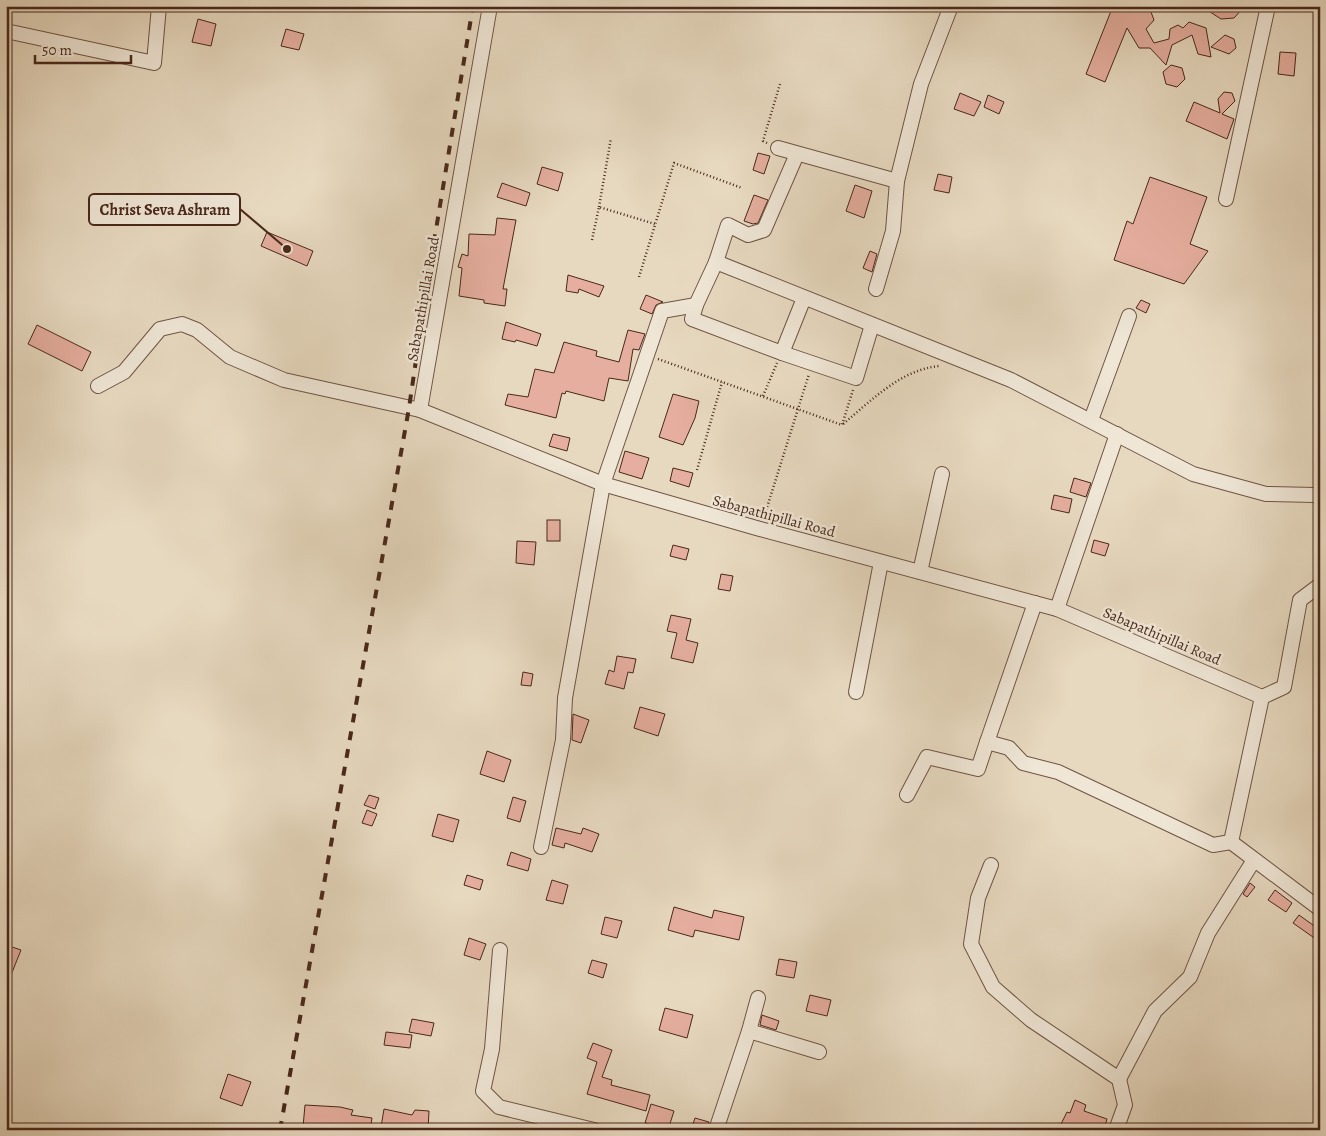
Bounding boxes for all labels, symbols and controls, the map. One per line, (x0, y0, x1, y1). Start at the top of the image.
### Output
scale bar (35, 32, 131, 64)
text: 50 m (42, 40, 72, 60)
callout: Christ Seva Ashram (89, 194, 240, 225)
text: Christ Seva Ashram (100, 199, 231, 221)
street label: Sabapathipillai Road (402, 234, 444, 363)
street label: Sabapathipillai Road (710, 490, 838, 542)
street label: Sabapathipillai Road (1100, 602, 1225, 670)

